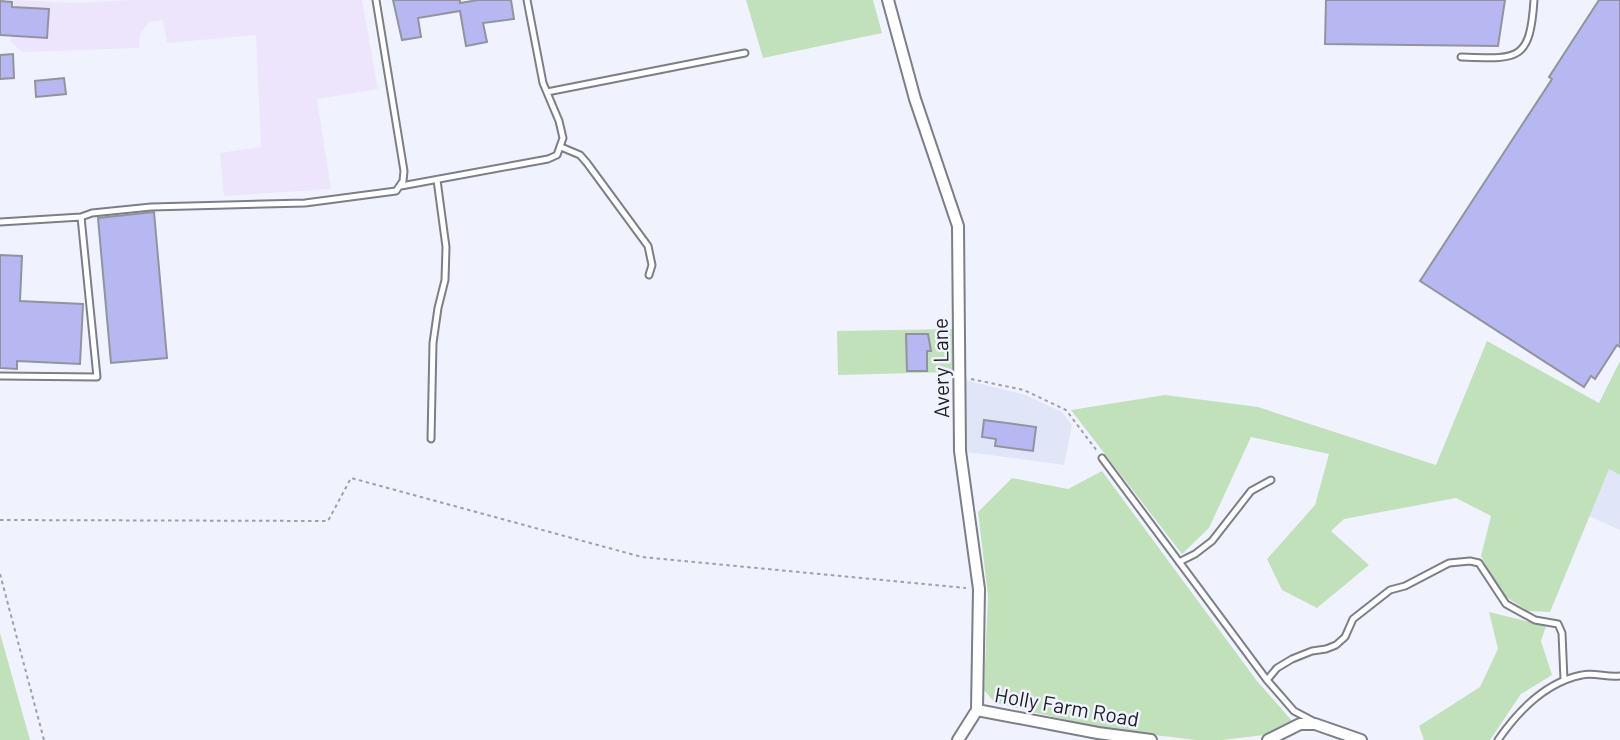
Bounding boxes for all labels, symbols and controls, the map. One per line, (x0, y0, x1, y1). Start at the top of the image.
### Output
street label: Avery Lane (927, 318, 953, 418)
street label: Holly Farm Road (993, 681, 1141, 731)

